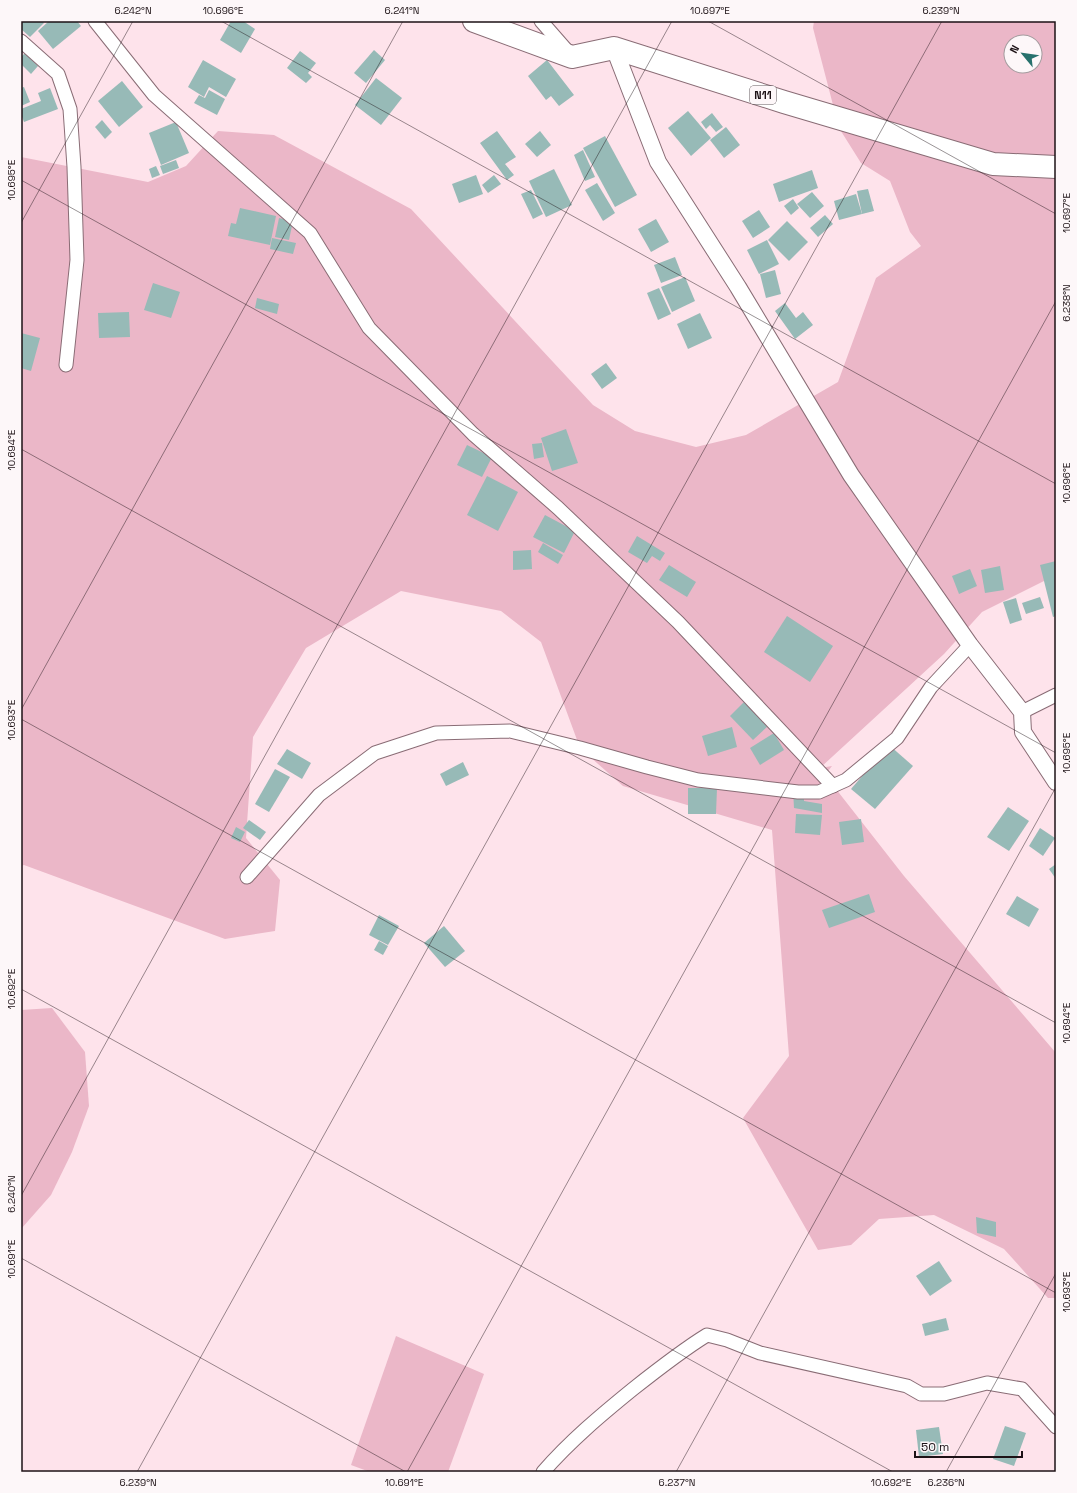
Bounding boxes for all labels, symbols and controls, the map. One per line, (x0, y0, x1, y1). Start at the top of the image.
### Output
text: 6.242°N (114, 4, 152, 17)
text: 10.696°E (203, 4, 244, 17)
text: 6.241°N (384, 4, 420, 17)
text: 10.697°E (690, 4, 730, 17)
text: 6.239°N (922, 4, 960, 17)
north arrow (1003, 34, 1043, 74)
text: N (1006, 43, 1022, 56)
road number: N11 (750, 86, 776, 104)
text: 10.695°E (5, 159, 18, 200)
text: 10.697°E (1060, 193, 1073, 233)
text: 6.238°N (1060, 284, 1073, 322)
text: 10.694°E (5, 429, 18, 470)
text: 10.696°E (1060, 462, 1073, 503)
text: 10.693°E (5, 699, 18, 740)
text: 10.695°E (1060, 732, 1073, 773)
text: 10.692°E (5, 968, 18, 1009)
text: 10.694°E (1060, 1002, 1073, 1043)
text: 6.240°N (5, 1175, 18, 1213)
text: 10.691°E (5, 1239, 18, 1278)
text: 10.693°E (1060, 1271, 1073, 1312)
scale bar (915, 1433, 1022, 1459)
text: 50 m (921, 1439, 949, 1455)
text: 6.239°N (119, 1476, 157, 1489)
text: 10.691°E (385, 1476, 424, 1489)
text: 6.237°N (659, 1476, 695, 1489)
text: 10.692°E (871, 1476, 912, 1489)
text: 6.236°N (927, 1476, 965, 1489)

